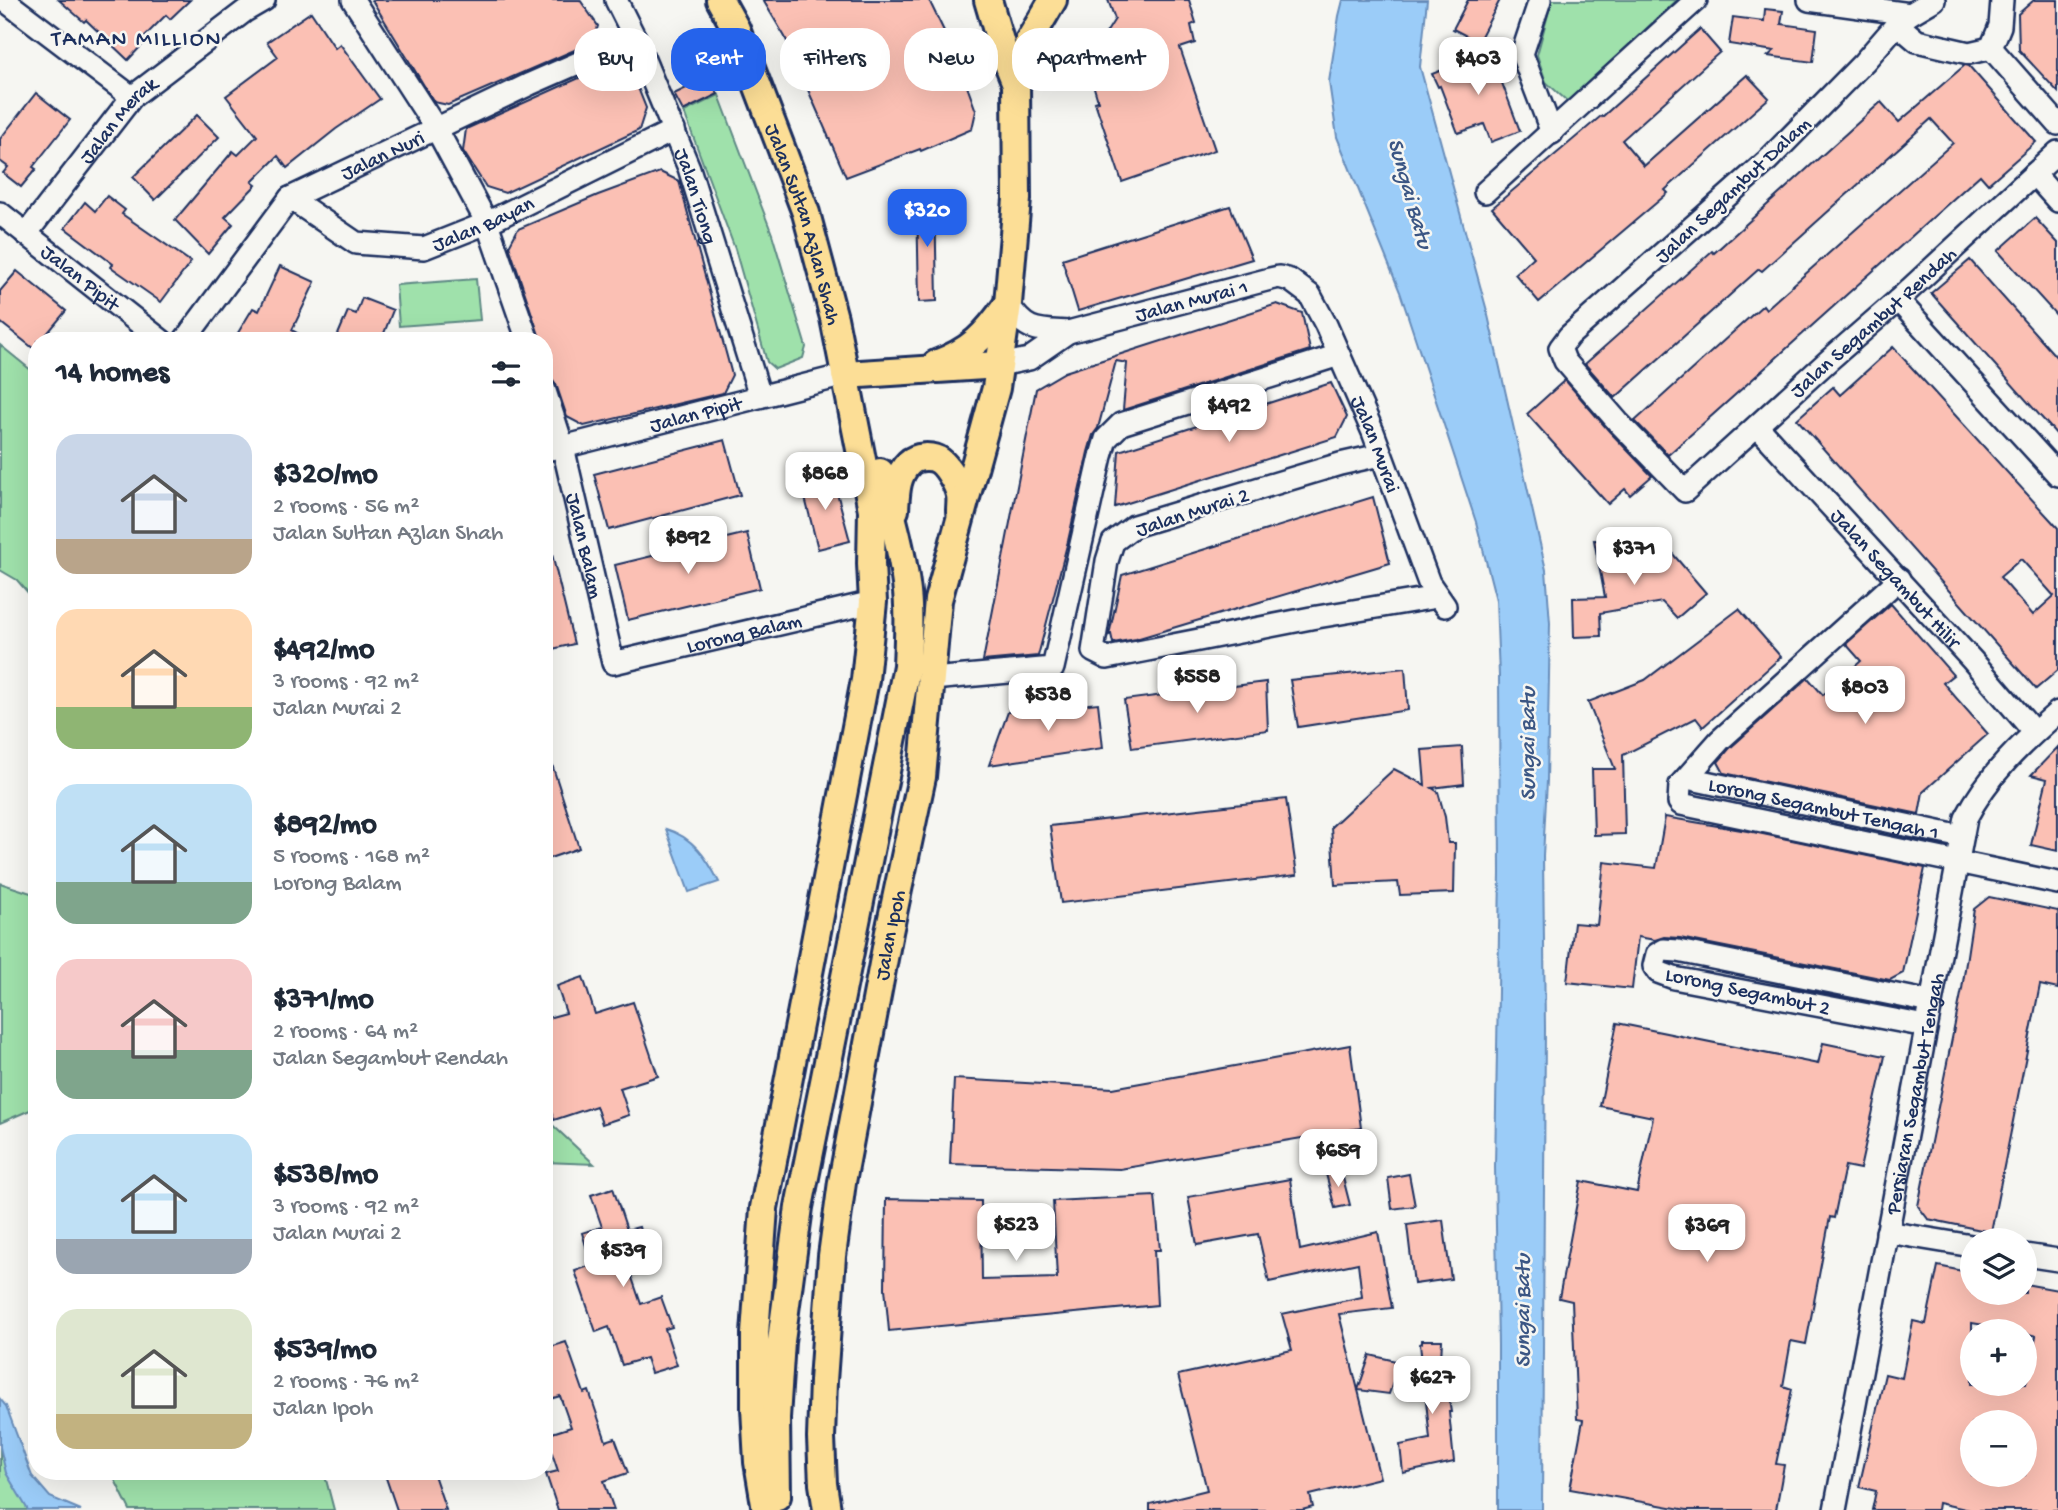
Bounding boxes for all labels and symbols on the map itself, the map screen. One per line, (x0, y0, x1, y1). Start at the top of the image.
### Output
district label: TAMAN MILLION (49, 27, 223, 54)
pin: $403 (1437, 38, 1519, 97)
street label: Jalan Merak (76, 71, 166, 170)
street label: Jalan Segambut Dalam (1651, 113, 1818, 270)
street label: Jalan Sultan Azlan Shah (757, 121, 844, 328)
street label: Jalan Nuri (338, 127, 429, 188)
water label: Sungai Batu (1380, 136, 1438, 254)
street label: Jalan Tiong (666, 145, 721, 248)
pin: $320 (886, 190, 968, 249)
street label: Jalan Bayan (430, 192, 539, 259)
street label: Jalan Pipit (34, 241, 125, 320)
street label: Jalan Segambut Rendah (1787, 243, 1963, 405)
street label: Jalan Murai 1 (1133, 276, 1251, 330)
pin: $492 (1188, 384, 1270, 444)
street label: Jalan Pipit (648, 392, 747, 440)
street label: Jalan Murai (1343, 393, 1403, 497)
pin: $868 (784, 452, 866, 512)
street label: Jalan Murai 2 (1133, 484, 1253, 544)
street label: Jalan Balam (558, 491, 607, 602)
street label: Jalan Segambut Hilir (1823, 505, 1965, 656)
pin: $892 (647, 516, 729, 576)
pin: $371 (1593, 528, 1675, 587)
street label: Lorong Balam (684, 610, 805, 661)
pin: $558 (1156, 656, 1238, 715)
pin: $803 (1824, 666, 1906, 726)
pin: $538 (1007, 674, 1089, 733)
water label: Sungai Batu (1516, 685, 1543, 801)
street label: Lorong Segambut Tengah 1 (1706, 774, 1941, 848)
street label: Jalan Ipoh (871, 888, 914, 983)
street label: Lorong Segambut 2 (1663, 964, 1832, 1023)
street label: Persiaran Segambut Tengah (1882, 971, 1952, 1218)
pin: $659 (1297, 1130, 1379, 1189)
pin: $523 (975, 1204, 1057, 1263)
pin: $369 (1666, 1204, 1748, 1264)
pin: $539 (582, 1230, 664, 1289)
water label: Sungai Batu (1511, 1252, 1538, 1368)
pin: $627 (1391, 1356, 1473, 1416)

